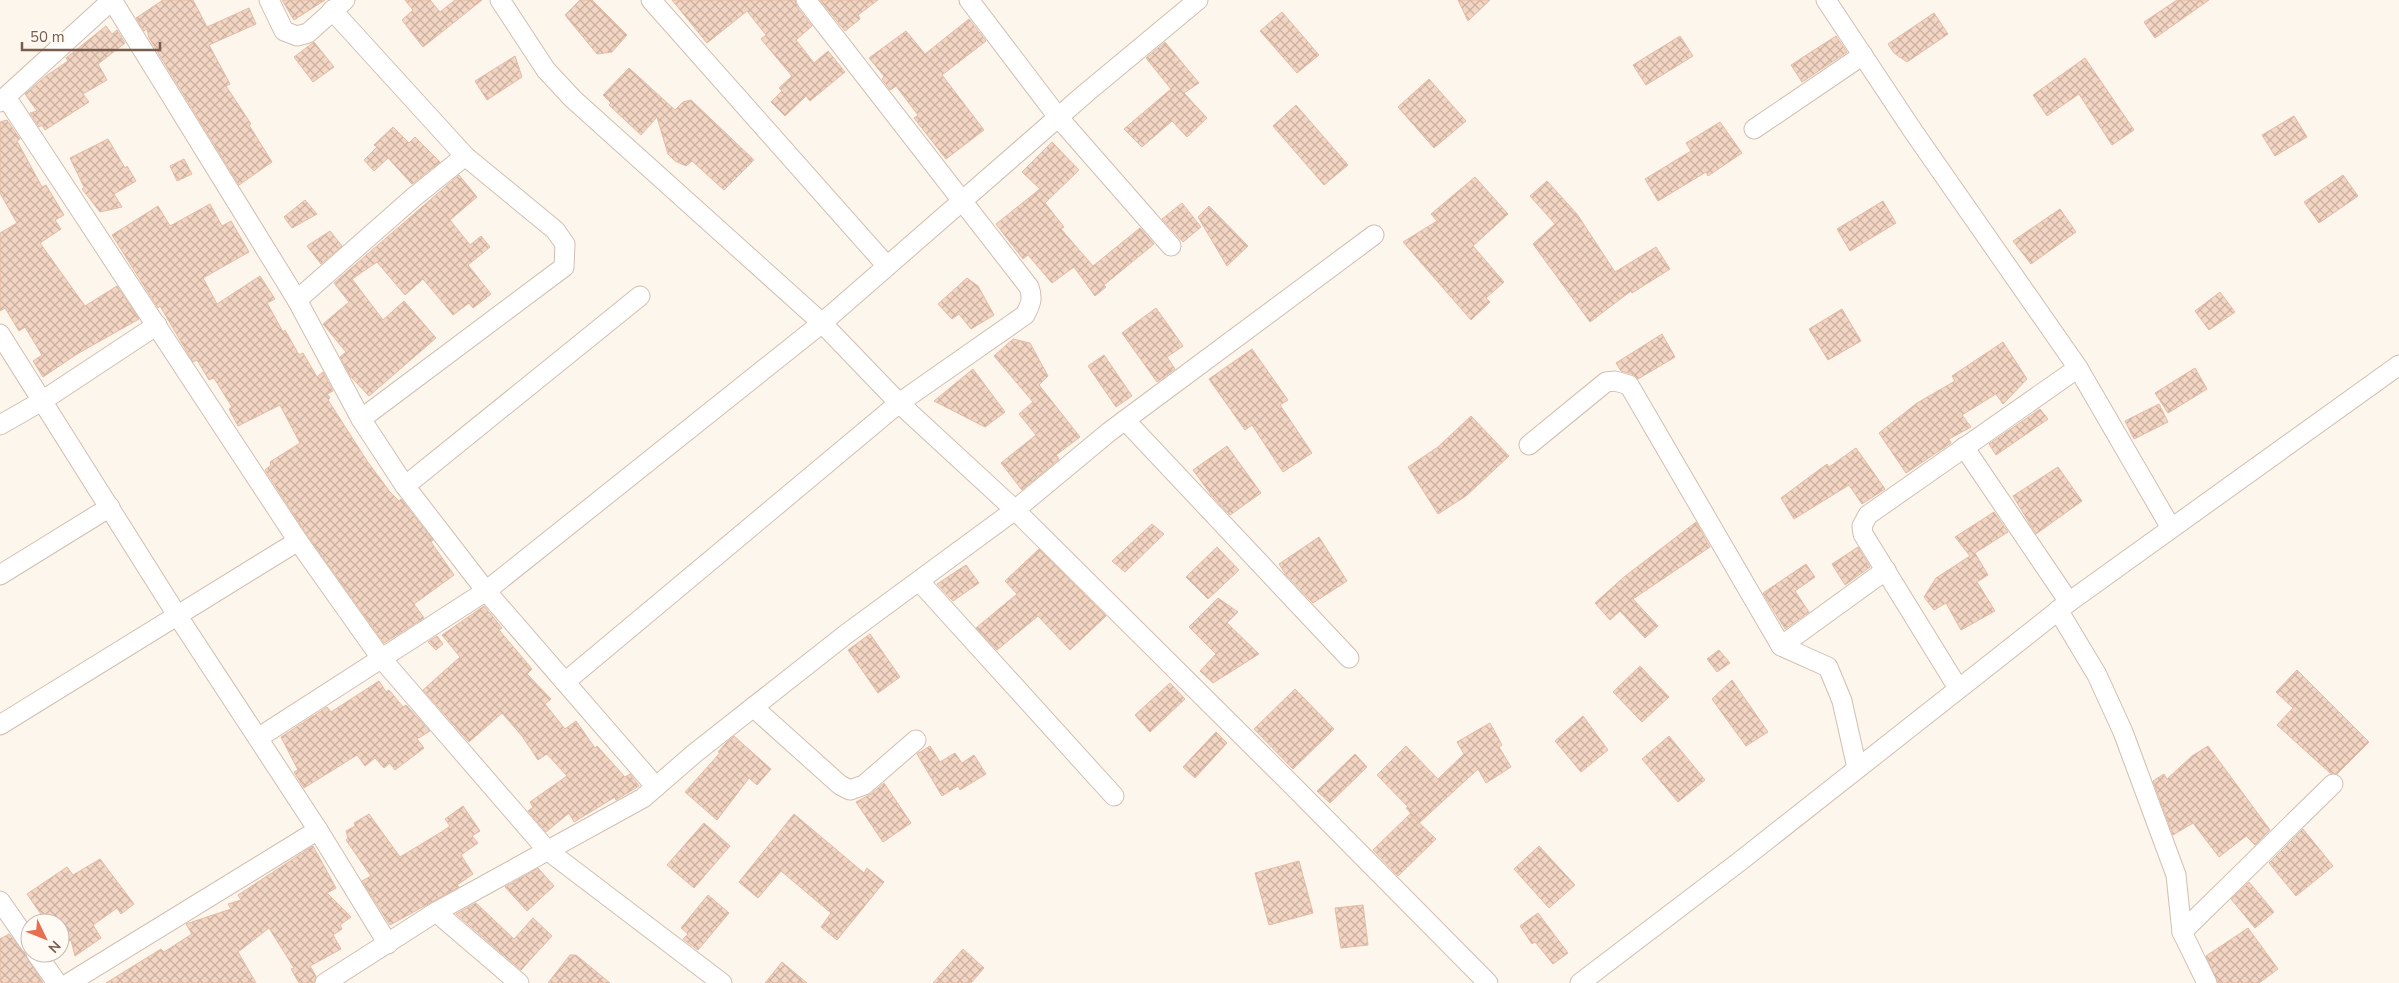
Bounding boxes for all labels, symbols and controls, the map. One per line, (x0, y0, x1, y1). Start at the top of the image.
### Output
scale bar (22, 20, 160, 52)
text: 50 m (30, 27, 65, 47)
north arrow (20, 913, 70, 963)
text: N (44, 936, 65, 957)

